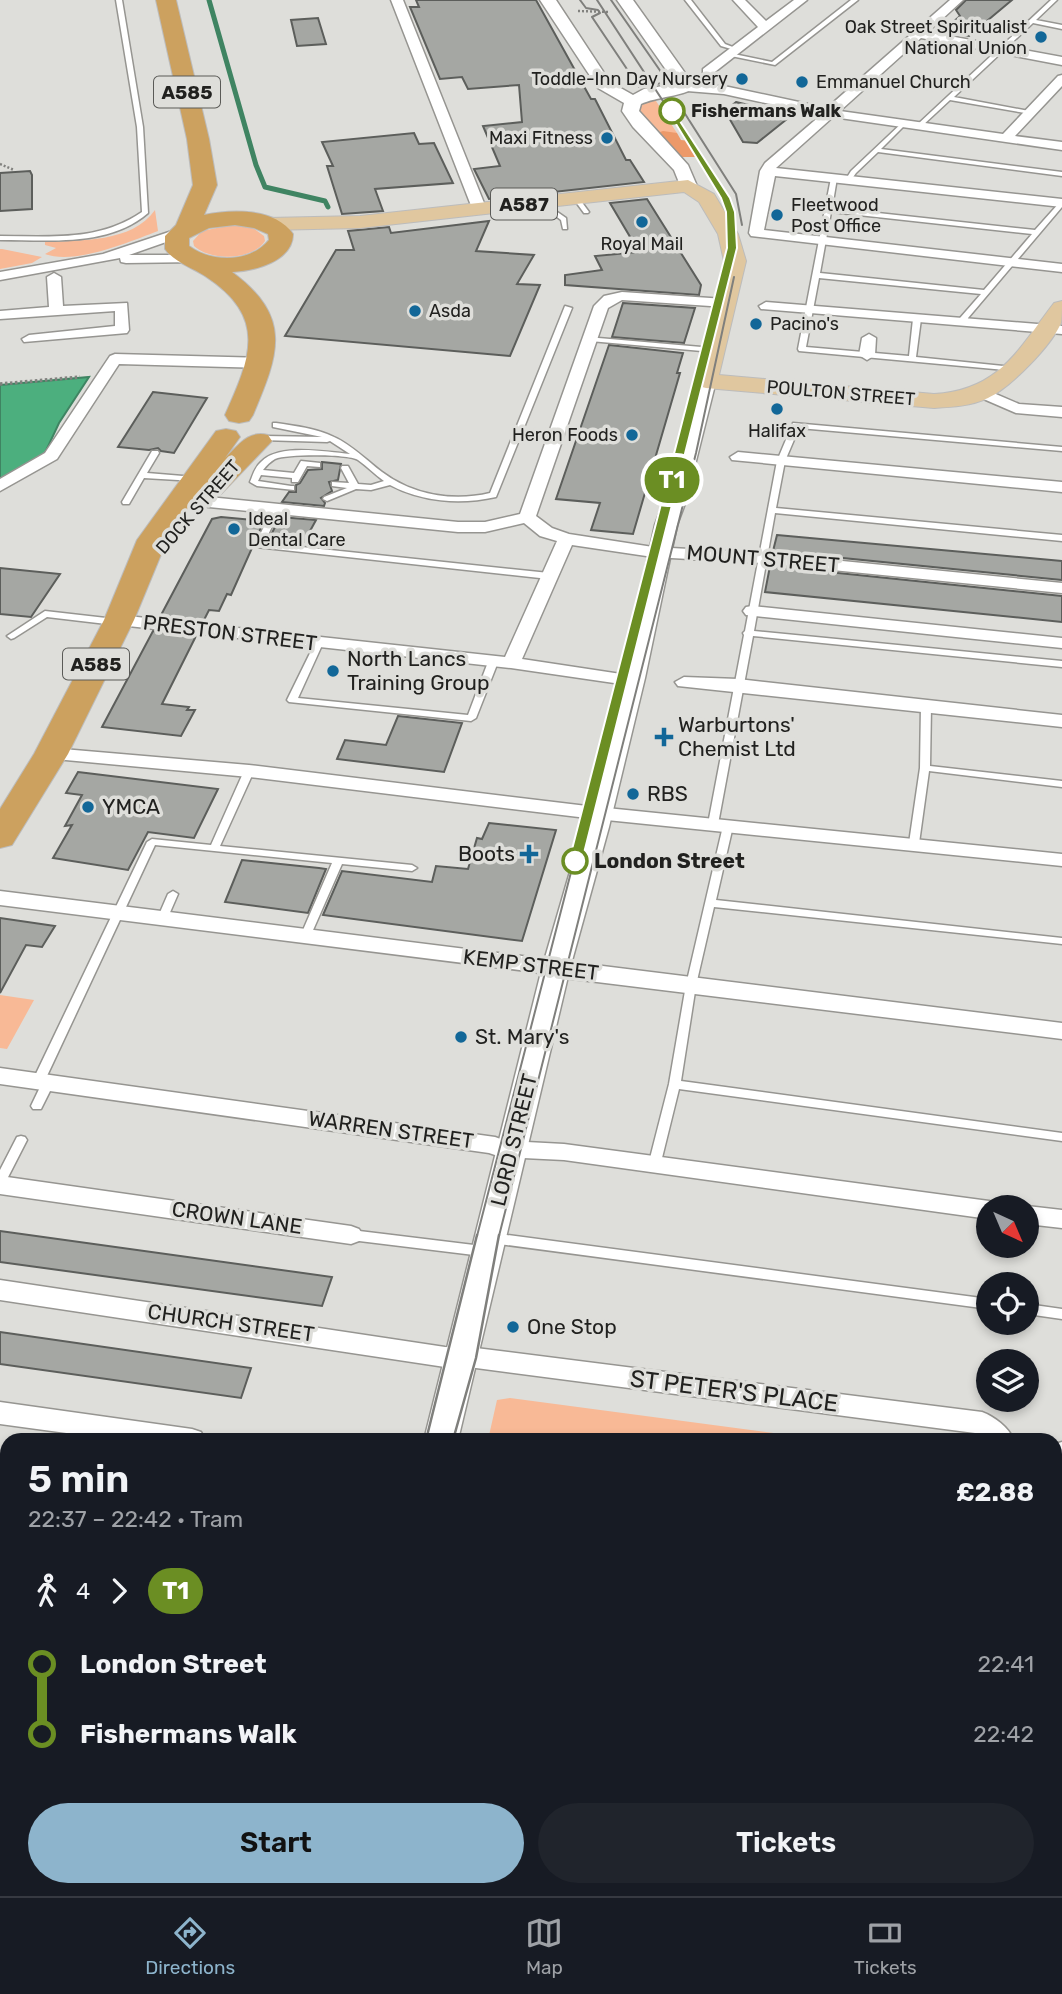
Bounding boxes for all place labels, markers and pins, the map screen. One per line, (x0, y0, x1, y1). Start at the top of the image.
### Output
place label: Oak Street Spiritualist National Union (845, 16, 1027, 59)
marker: Oak Street Spiritualist National Union (1033, 29, 1049, 45)
place label: Toddle-Inn Day Nursery (531, 68, 728, 90)
marker: Toddle-Inn Day Nursery (734, 71, 750, 87)
place label: Emmanuel Church (816, 71, 971, 93)
marker: Emmanuel Church (794, 74, 810, 90)
marker: Fishermans Walk (659, 98, 685, 124)
place label: Fishermans Walk (691, 100, 841, 122)
place label: Maxi Fitness (489, 127, 593, 149)
marker: Maxi Fitness (599, 130, 615, 146)
place label: Fleetwood Post Office (791, 194, 881, 237)
marker: Fleetwood Post Office (769, 207, 785, 223)
marker: Royal Mail (634, 214, 650, 230)
place label: Royal Mail (601, 233, 683, 255)
place label: Asda (429, 300, 471, 322)
marker: Asda (407, 303, 423, 319)
place label: Pacino's (770, 313, 839, 335)
marker: Pacino's (748, 316, 764, 332)
marker: Halifax (769, 401, 785, 417)
place label: Halifax (748, 420, 806, 442)
place label: Heron Foods (512, 424, 618, 446)
marker: Heron Foods (624, 427, 640, 443)
place label: Ideal Dental Care (248, 508, 346, 551)
marker: Ideal Dental Care (226, 521, 242, 537)
place label: North Lancs Training Group (347, 646, 489, 695)
marker: North Lancs Training Group (325, 663, 341, 679)
place label: Warburtons' Chemist Ltd (678, 712, 796, 761)
marker: Warburtons' Chemist Ltd (656, 729, 672, 745)
place label: RBS (647, 781, 688, 806)
marker: RBS (625, 786, 641, 802)
place label: YMCA (102, 794, 160, 819)
marker: YMCA (80, 799, 96, 815)
place label: Boots (458, 841, 515, 866)
marker: Boots (521, 846, 537, 862)
marker: London Street (562, 848, 588, 874)
place label: London Street (594, 848, 745, 873)
place label: St. Mary's (475, 1024, 569, 1049)
marker: St. Mary's (453, 1029, 469, 1045)
place label: One Stop (527, 1314, 617, 1339)
marker: One Stop (505, 1319, 521, 1335)

